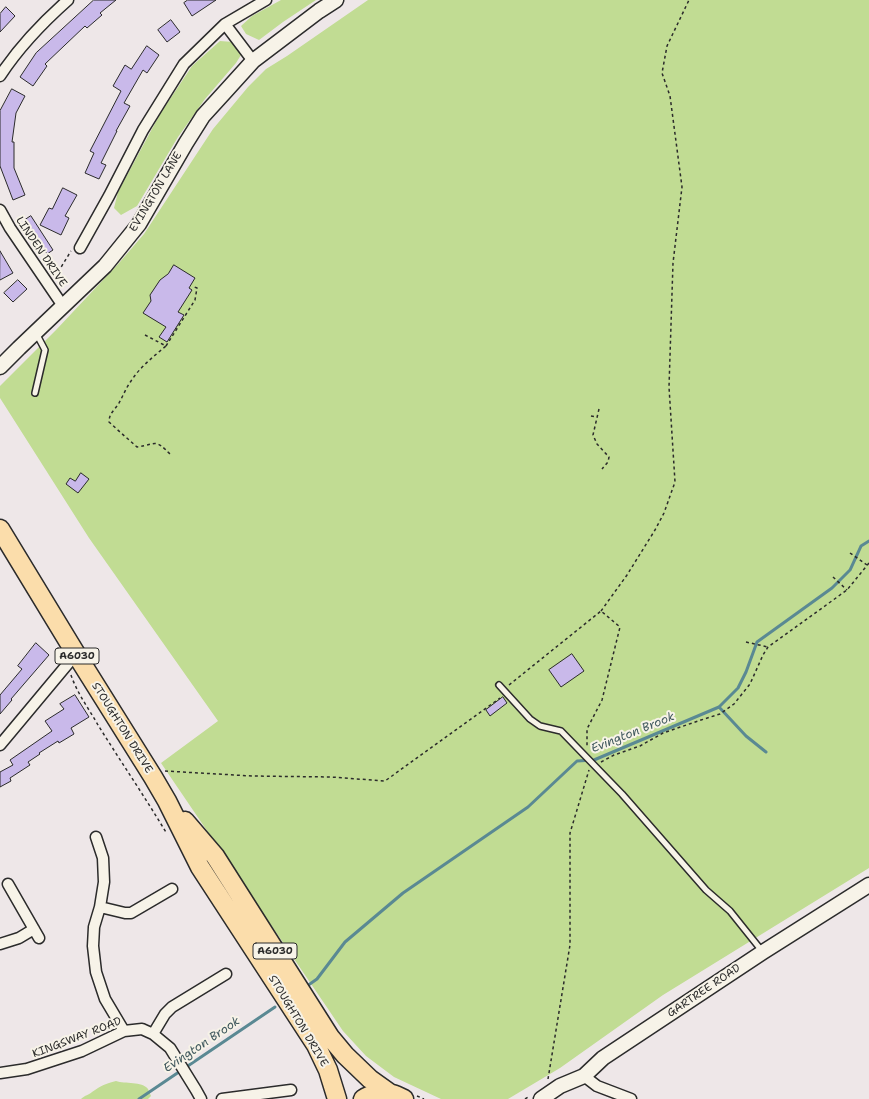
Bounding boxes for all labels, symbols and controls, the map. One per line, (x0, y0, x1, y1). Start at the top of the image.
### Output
street label: EVINGTON LANE (127, 150, 185, 234)
street label: LINDEN DRIVE (13, 214, 69, 290)
road number: A6030 (55, 648, 99, 664)
street label: STOUGHTON DRIVE (89, 680, 155, 776)
water label: Evington Brook (589, 710, 677, 756)
road number: A6030 (253, 943, 297, 959)
street label: GARTREE ROAD (665, 962, 743, 1020)
street label: STOUGHTON DRIVE (265, 973, 331, 1069)
water label: Evington Brook (161, 1014, 243, 1076)
street label: KINGSWAY ROAD (31, 1015, 123, 1061)

